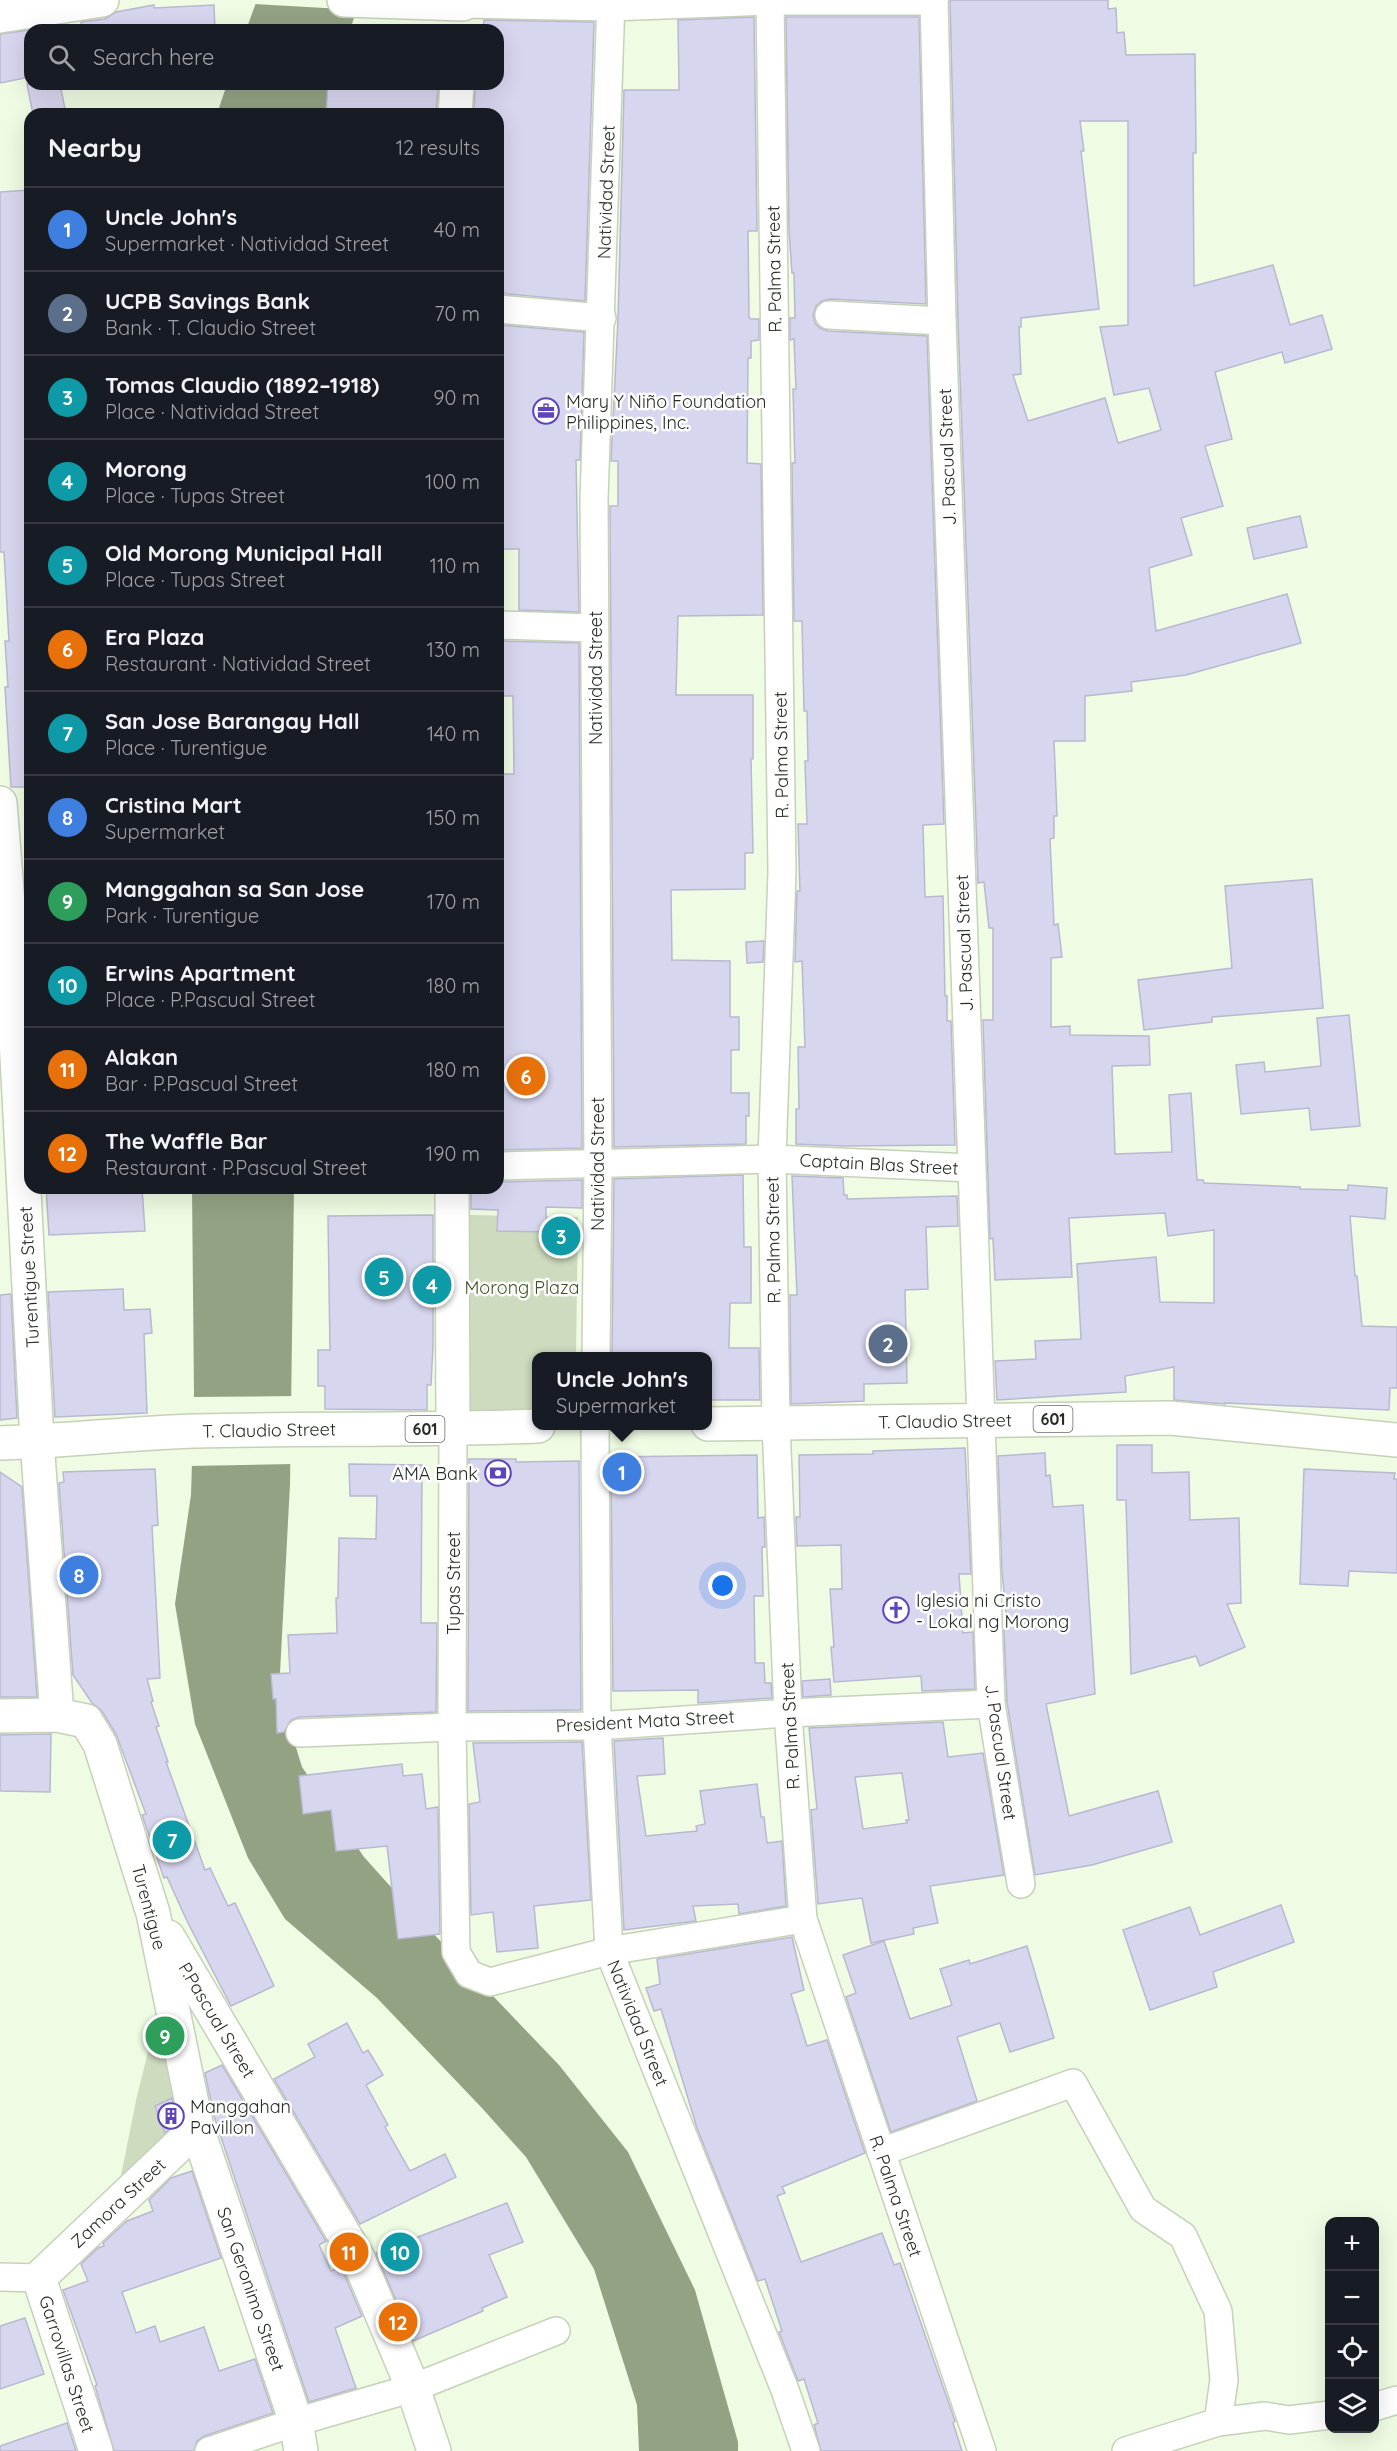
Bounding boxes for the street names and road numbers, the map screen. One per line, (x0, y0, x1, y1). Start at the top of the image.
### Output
street label: Natividad Street (592, 125, 620, 259)
street label: R. Palma Street (761, 205, 787, 333)
street label: J. Pascual Street (933, 388, 961, 526)
street label: Natividad Street (584, 611, 607, 745)
street label: R. Palma Street (768, 691, 794, 819)
street label: J. Pascual Street (950, 874, 978, 1012)
street label: Natividad Street (586, 1097, 609, 1231)
street label: Captain Blas Street (799, 1148, 959, 1180)
street label: R. Palma Street (760, 1176, 786, 1304)
street label: Turentigue Street (14, 1206, 44, 1348)
road number: 601 (1034, 1406, 1072, 1432)
street label: T. Claudio Street (878, 1408, 1012, 1434)
road number: 601 (406, 1416, 444, 1442)
street label: T. Claudio Street (202, 1417, 336, 1443)
street label: Tupas Street (442, 1531, 465, 1635)
street label: R. Palma Street (775, 1662, 805, 1790)
street label: J. Pascual Street (980, 1682, 1022, 1822)
street label: President Mata Street (555, 1705, 735, 1737)
street label: Turentigue (127, 1862, 171, 1952)
street label: Natividad Street (602, 1956, 674, 2090)
street label: P.Pascual Street (173, 1958, 261, 2082)
street label: R. Palma Street (864, 2132, 928, 2260)
street label: Zamora Street (66, 2153, 170, 2253)
street label: San Geronimo Street (212, 2204, 290, 2374)
street label: Garrovillas Street (34, 2292, 100, 2436)

